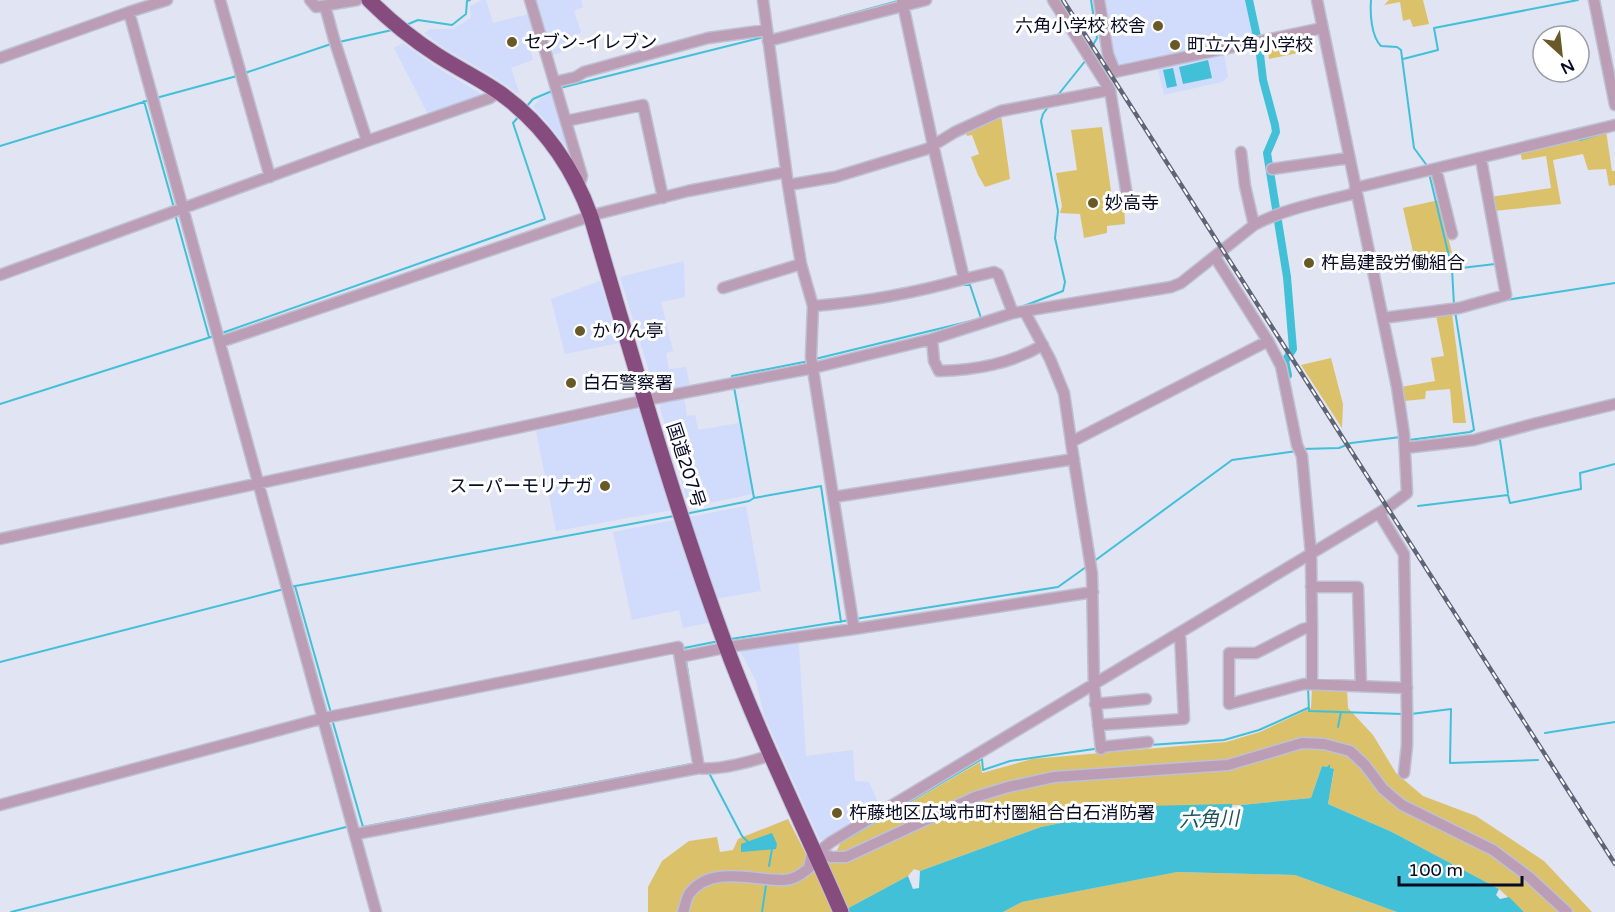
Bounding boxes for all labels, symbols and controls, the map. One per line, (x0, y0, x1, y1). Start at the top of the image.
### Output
place label: 六角小学校 校舎 (1015, 15, 1146, 37)
marker: 六角小学校 校舎 (1151, 19, 1165, 33)
north arrow (1531, 24, 1591, 84)
place label: セブン-イレブン (524, 31, 657, 53)
place label: 町立六角小学校 (1187, 34, 1313, 56)
marker: セブン-イレブン (505, 35, 519, 49)
marker: 町立六角小学校 (1168, 38, 1182, 52)
text: N (1557, 55, 1578, 78)
place label: 妙高寺 (1105, 192, 1159, 214)
marker: 妙高寺 (1086, 196, 1100, 210)
place label: 杵島建設労働組合 (1321, 252, 1465, 274)
marker: 杵島建設労働組合 (1302, 256, 1316, 270)
place label: かりん亭 (592, 320, 664, 342)
marker: かりん亭 (573, 324, 587, 338)
place label: 白石警察署 (583, 372, 673, 394)
marker: 白石警察署 (564, 376, 578, 390)
street label: 国道207号 (662, 420, 710, 510)
place label: スーパーモリナガ (449, 475, 593, 497)
marker: スーパーモリナガ (598, 479, 612, 493)
place label: 杵藤地区広域市町村圏組合白石消防署 (849, 802, 1155, 824)
marker: 杵藤地区広域市町村圏組合白石消防署 (830, 806, 844, 820)
water label: 六角川 (1179, 807, 1241, 833)
scale bar (1399, 849, 1522, 887)
text: 100 m (1408, 859, 1463, 881)

